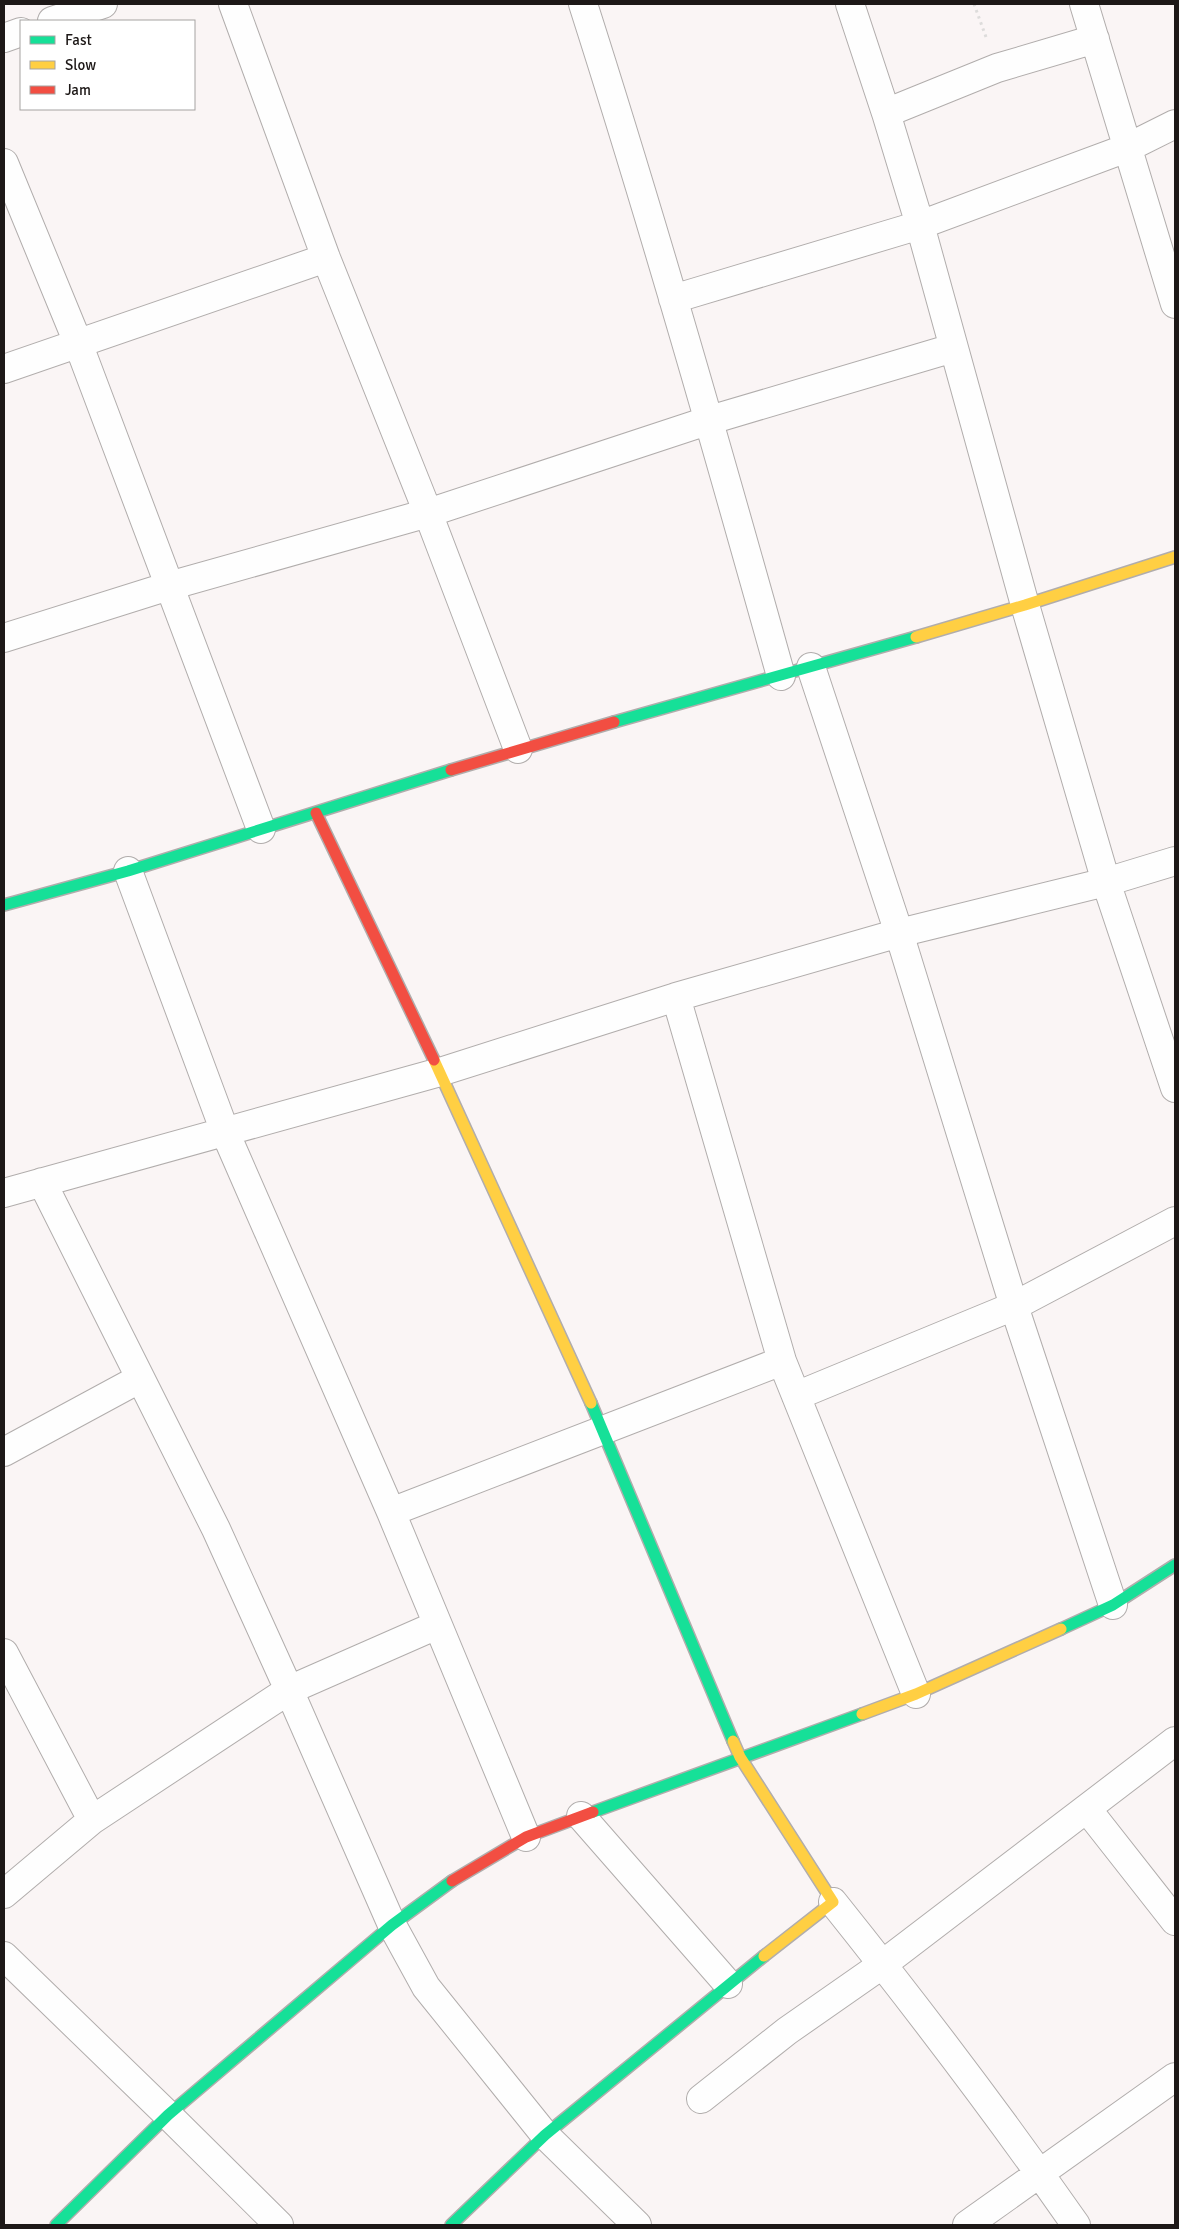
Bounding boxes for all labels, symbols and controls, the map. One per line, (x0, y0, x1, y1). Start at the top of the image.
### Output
legend (20, 20, 195, 110)
text: Fast (65, 31, 92, 49)
text: Slow (65, 56, 96, 74)
text: Jam (65, 81, 91, 99)

